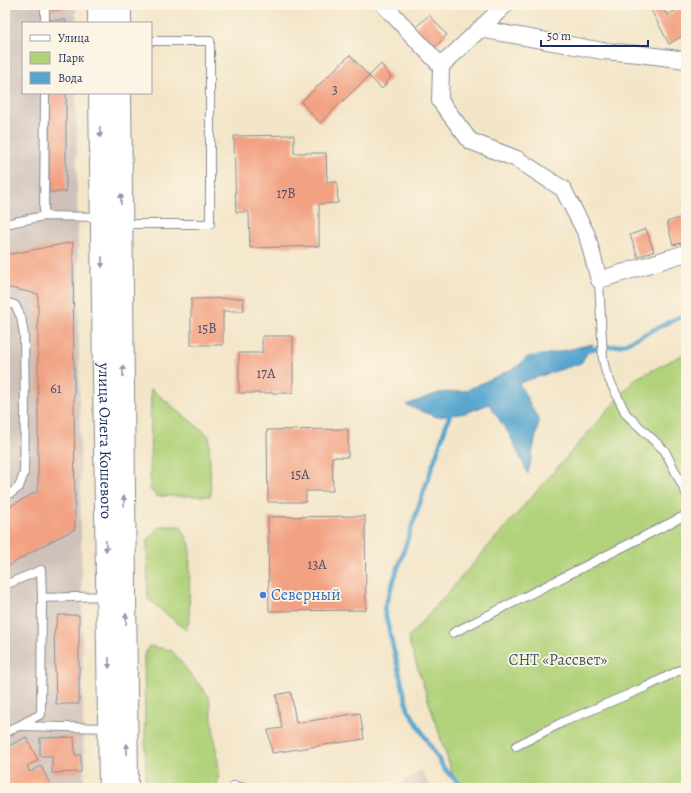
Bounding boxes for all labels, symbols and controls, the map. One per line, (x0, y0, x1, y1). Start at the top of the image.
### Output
legend (22, 22, 152, 94)
scale bar (541, 22, 648, 48)
text: 50 m (547, 28, 571, 44)
text: Улица (58, 30, 90, 46)
text: Парк (58, 50, 84, 66)
text: Вода (58, 70, 83, 86)
house number: 3 (332, 80, 338, 99)
one-way arrow (97, 126, 103, 139)
house number: 17В (276, 184, 296, 203)
one-way arrow (118, 192, 124, 205)
one-way arrow (99, 256, 105, 269)
house number: 15В (197, 319, 217, 338)
street label: улица Олега Кошевого (93, 362, 117, 519)
one-way arrow (120, 364, 126, 377)
house number: 17А (257, 364, 276, 383)
house number: 61 (50, 379, 62, 398)
house number: 15А (291, 465, 310, 484)
one-way arrow (121, 494, 127, 507)
one-way arrow (103, 540, 109, 553)
house number: 13А (308, 555, 327, 574)
place label: Северный (271, 584, 341, 606)
marker: Северный (258, 590, 268, 600)
one-way arrow (123, 612, 129, 625)
park label: СНТ «Рассвет» (509, 649, 608, 671)
one-way arrow (105, 657, 112, 669)
one-way arrow (124, 742, 130, 755)

